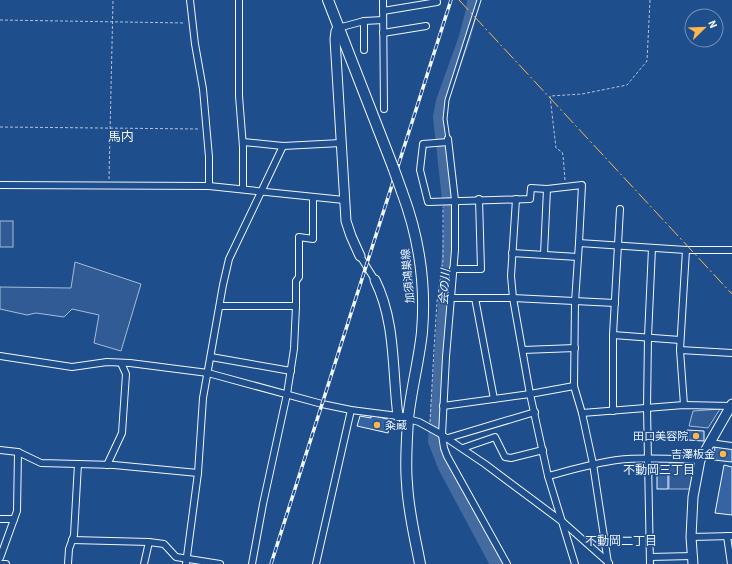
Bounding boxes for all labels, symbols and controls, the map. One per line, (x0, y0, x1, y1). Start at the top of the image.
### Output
north arrow (684, 8, 724, 48)
text: N (704, 18, 721, 31)
district label: 馬内 (108, 128, 134, 146)
street label: 加須鴻巣線 (398, 248, 418, 304)
water label: 会の川 (435, 266, 455, 306)
place label: 粂蔵 (385, 418, 407, 433)
marker: 粂蔵 (372, 420, 382, 430)
place label: 田口美容院 (633, 429, 688, 444)
marker: 田口美容院 (691, 431, 701, 441)
place label: 吉澤板金 (671, 447, 715, 462)
marker: 吉澤板金 (718, 449, 728, 459)
district label: 不動岡三丁目 (623, 462, 695, 479)
district label: 不動岡二丁目 (585, 533, 657, 550)

